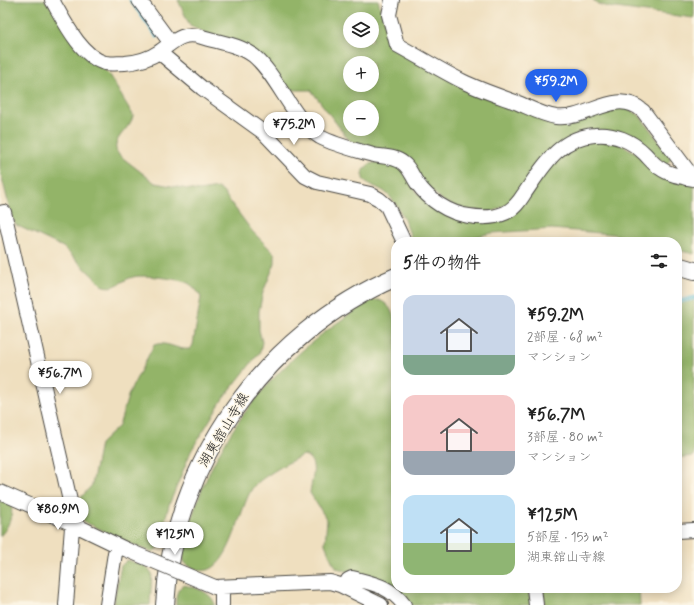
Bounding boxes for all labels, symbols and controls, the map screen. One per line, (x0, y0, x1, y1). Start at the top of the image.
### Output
map controls (343, 12, 379, 136)
button: layers (343, 12, 379, 48)
button: + (343, 56, 379, 92)
pin: ¥59.2M (523, 69, 589, 103)
text: ¥59.2M (534, 73, 578, 90)
button: − (343, 100, 379, 136)
pin: ¥75.2M (261, 112, 327, 146)
text: ¥75.2M (273, 116, 315, 133)
icon: filters (648, 250, 670, 272)
text: 5件の物件 (403, 252, 481, 274)
text: ¥59.2M (527, 304, 584, 326)
icon: home (435, 311, 483, 359)
text: 2部屋 · 68 m² (527, 329, 603, 346)
text: マンション (527, 349, 591, 366)
pin: ¥56.7M (27, 361, 93, 395)
text: ¥56.7M (38, 365, 82, 382)
street label: 湖東舘山寺線 (195, 389, 253, 471)
text: ¥56.7M (527, 404, 585, 426)
icon: home (435, 411, 483, 459)
text: 3部屋 · 80 m² (527, 429, 603, 446)
text: マンション (527, 449, 591, 466)
pin: ¥80.9M (25, 497, 91, 531)
text: ¥80.9M (37, 501, 79, 518)
text: ¥125M (527, 504, 578, 526)
icon: home (435, 511, 483, 559)
pin: ¥125M (147, 522, 203, 556)
text: ¥125M (156, 526, 194, 543)
text: 5部屋 · 153 m² (527, 529, 608, 546)
text: 湖東舘山寺線 (527, 549, 605, 566)

